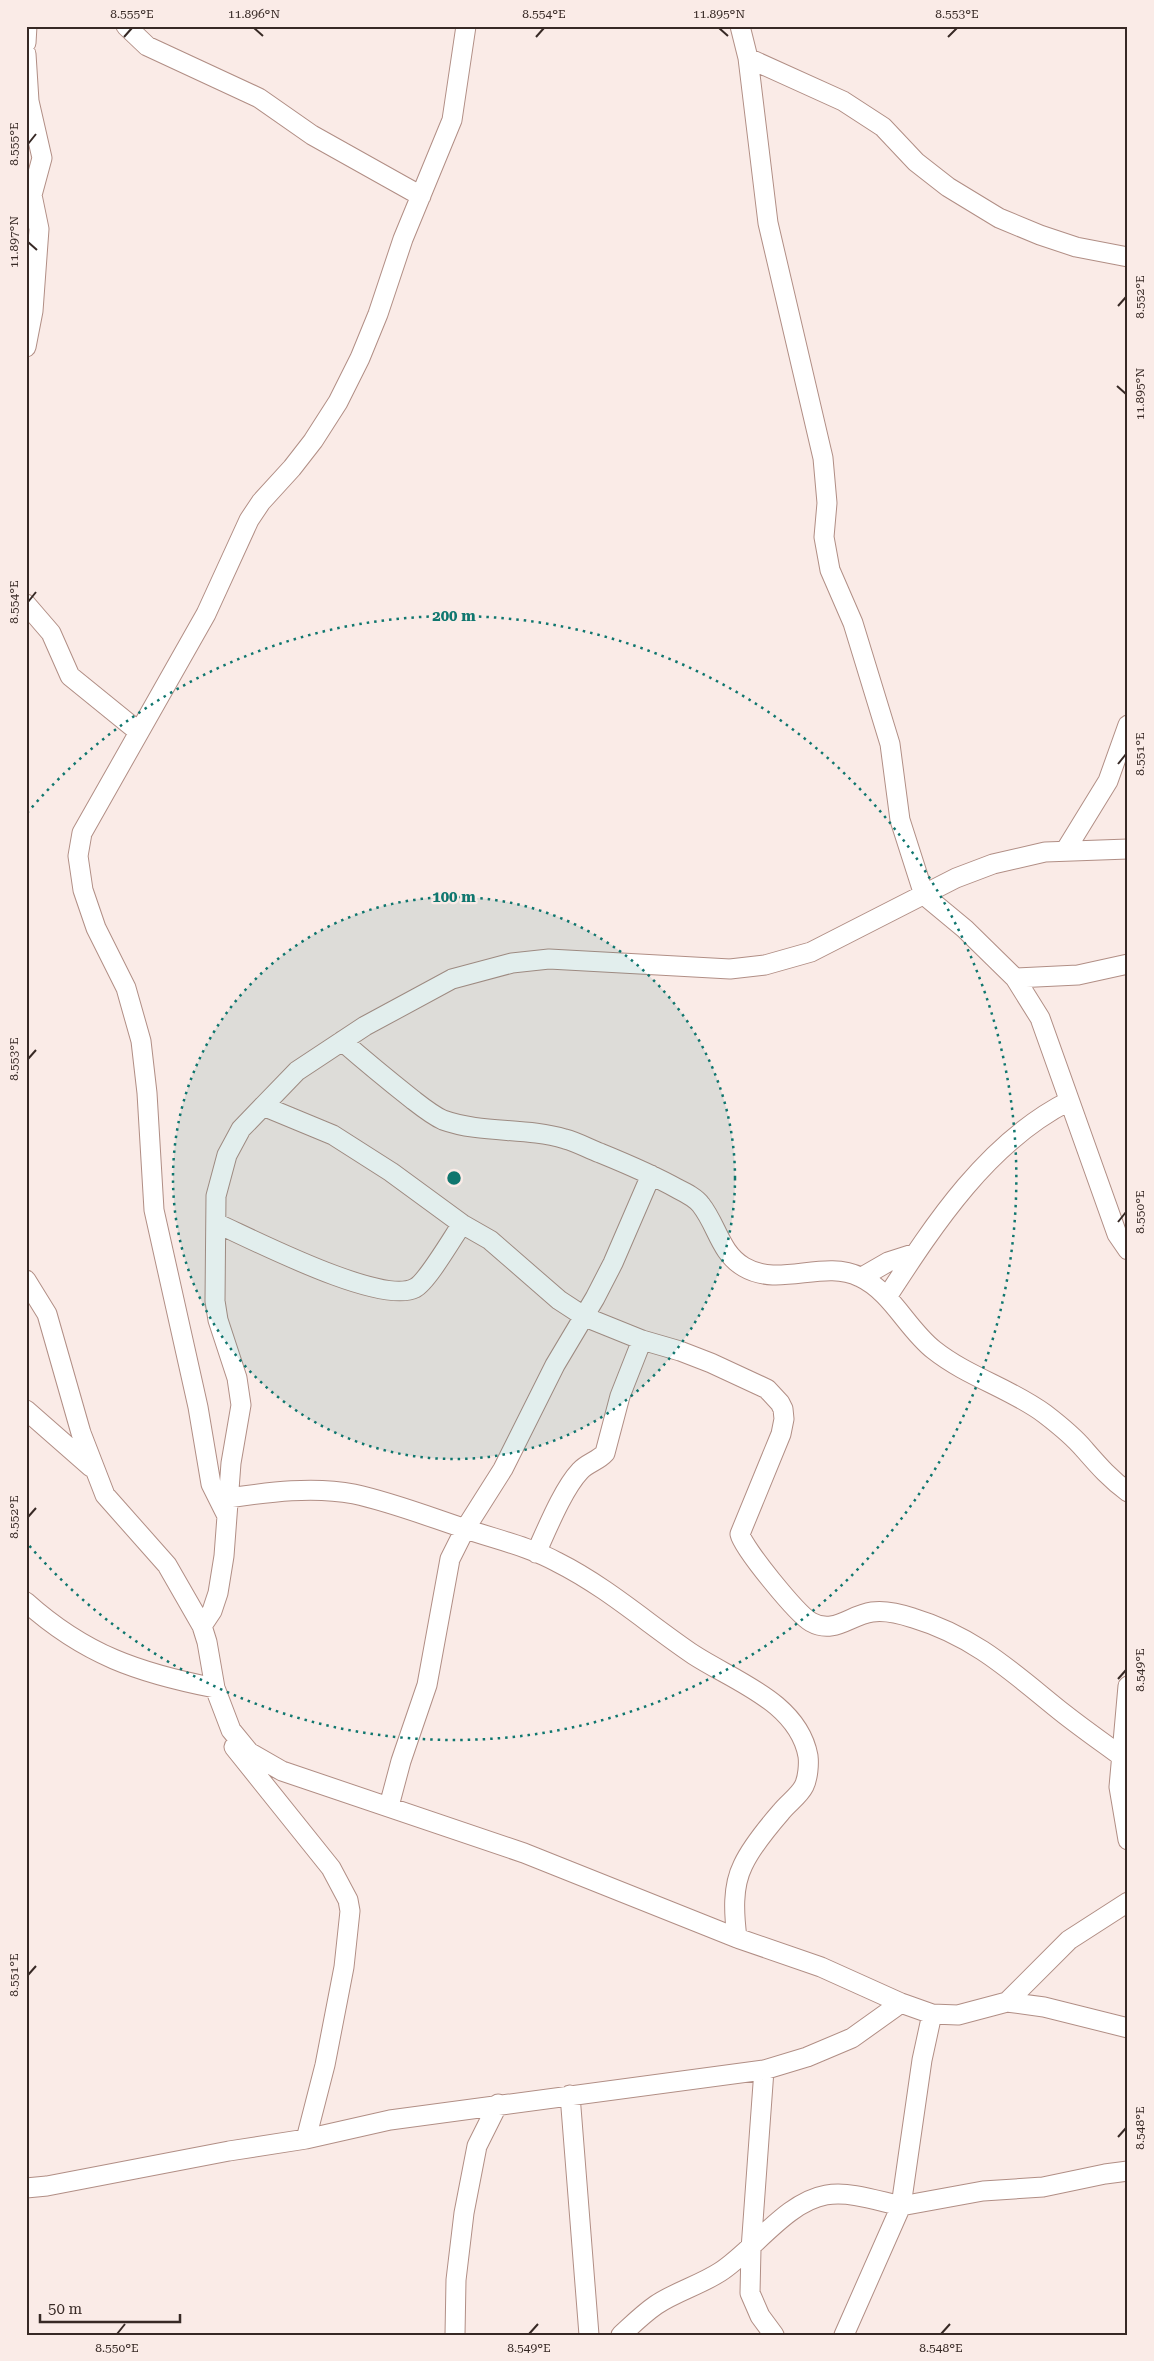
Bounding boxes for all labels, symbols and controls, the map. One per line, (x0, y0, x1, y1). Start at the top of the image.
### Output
text: 8.555°E (110, 7, 154, 21)
text: 11.896°N (228, 7, 280, 21)
text: 8.554°E (522, 7, 566, 21)
text: 11.895°N (693, 7, 745, 21)
text: 8.553°E (935, 7, 979, 21)
text: 8.555°E (7, 122, 21, 166)
text: 11.897°N (7, 216, 21, 268)
text: 8.552°E (1133, 275, 1147, 319)
text: 11.895°N (1133, 368, 1147, 420)
text: 8.554°E (7, 580, 21, 624)
text: 200 m (432, 607, 476, 625)
text: 8.551°E (1133, 732, 1147, 776)
text: 100 m (432, 888, 476, 906)
text: 8.553°E (7, 1037, 21, 1081)
centre of rings (445, 1169, 463, 1187)
text: 8.550°E (1133, 1190, 1147, 1234)
text: 8.552°E (7, 1495, 21, 1539)
text: 8.549°E (1133, 1648, 1147, 1692)
text: 8.551°E (7, 1953, 21, 1997)
text: 8.548°E (1133, 2106, 1147, 2150)
scale bar (40, 2291, 180, 2323)
text: 50 m (48, 2300, 83, 2318)
text: 8.550°E (95, 2341, 139, 2355)
text: 8.549°E (507, 2341, 551, 2355)
text: 8.548°E (919, 2341, 963, 2355)

